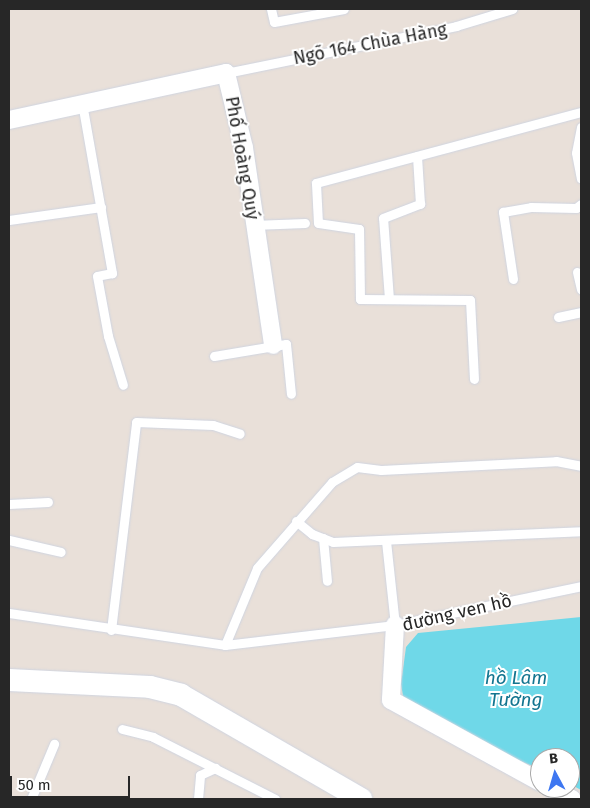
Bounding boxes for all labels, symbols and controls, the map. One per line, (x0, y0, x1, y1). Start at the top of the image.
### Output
street label: Ngõ 164 Chùa Hàng (291, 19, 449, 69)
street label: Phố Hoàng Quý (221, 95, 263, 221)
street label: đường ven hồ (400, 590, 514, 636)
water label: hồ Lâm Tường (485, 667, 547, 711)
north arrow (530, 748, 580, 798)
text: B (548, 750, 559, 767)
scale bar (12, 766, 132, 798)
text: 50 m (18, 776, 51, 794)

